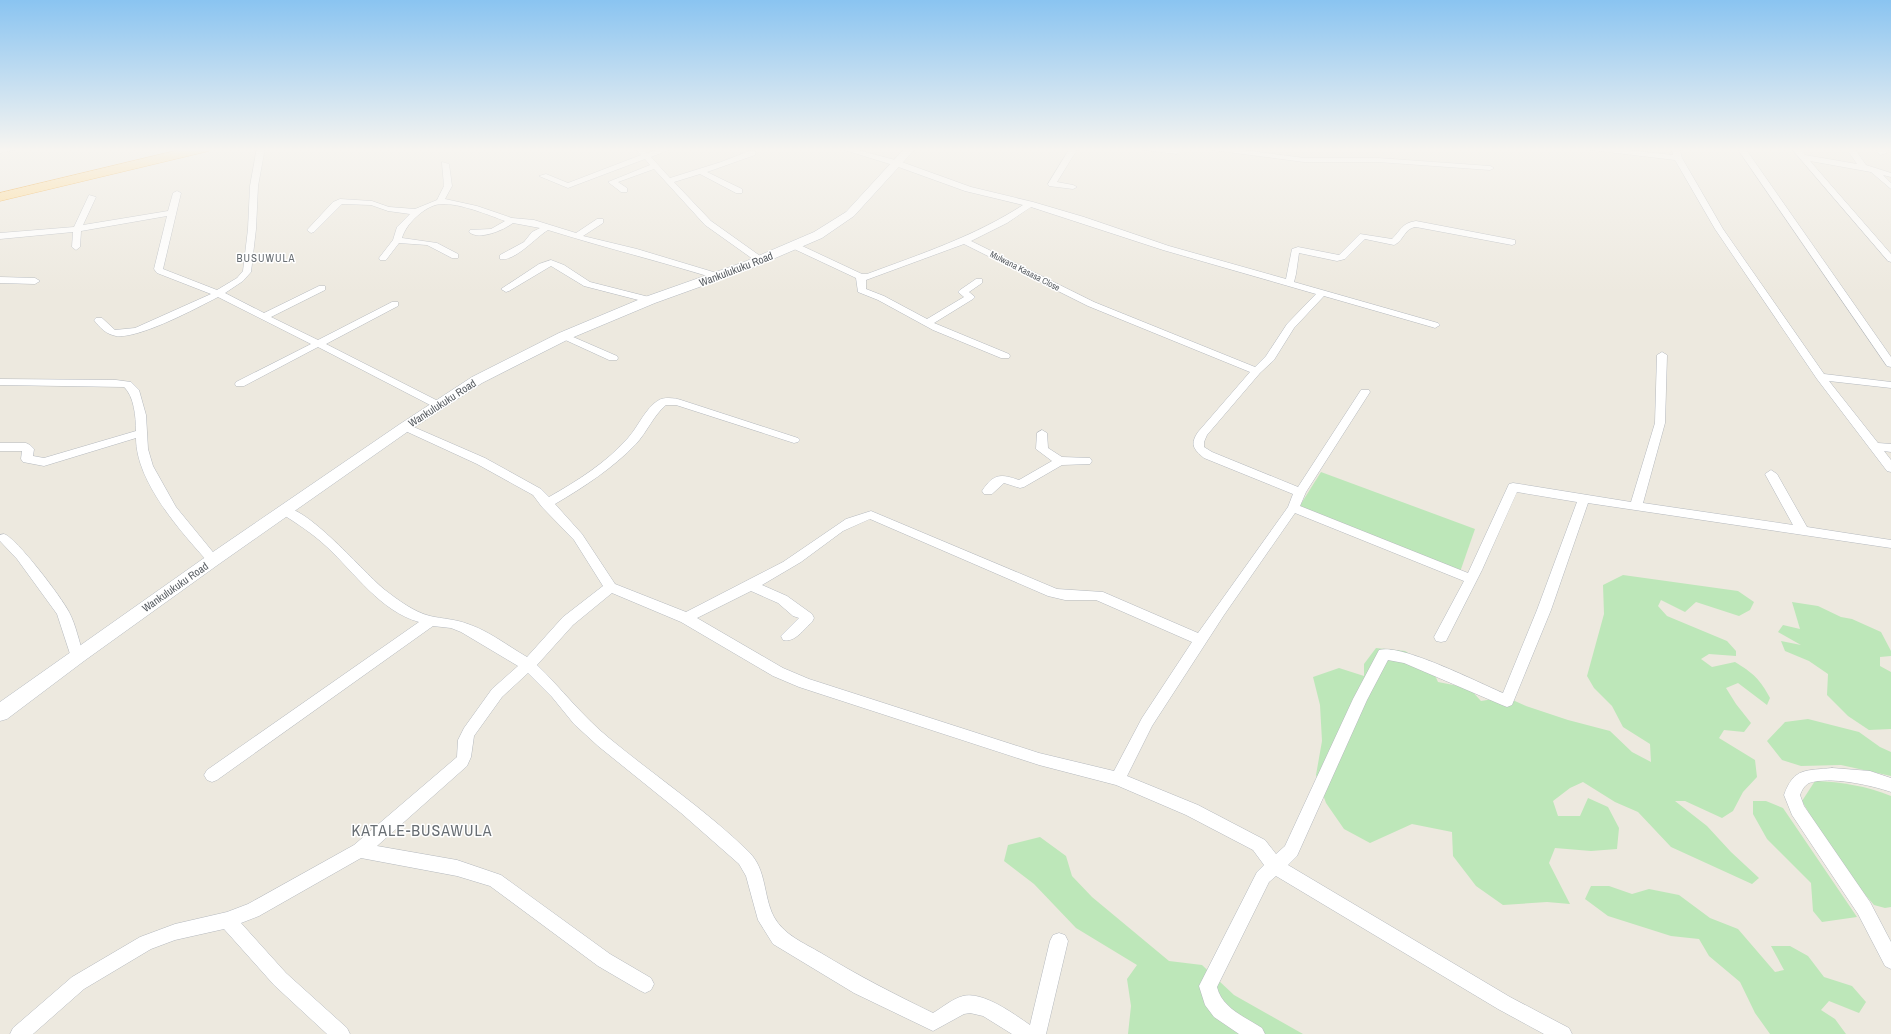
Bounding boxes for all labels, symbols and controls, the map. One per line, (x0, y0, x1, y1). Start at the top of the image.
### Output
street label: Mulwana Kasasa Close (988, 248, 1062, 294)
street label: Wankulukuku Road (697, 249, 775, 289)
district label: BUSUWULA (236, 251, 296, 265)
street label: Wankulukuku Road (406, 376, 478, 430)
street label: Wankulukuku Road (139, 559, 211, 615)
district label: KATALE-BUSAWULA (352, 819, 492, 841)

